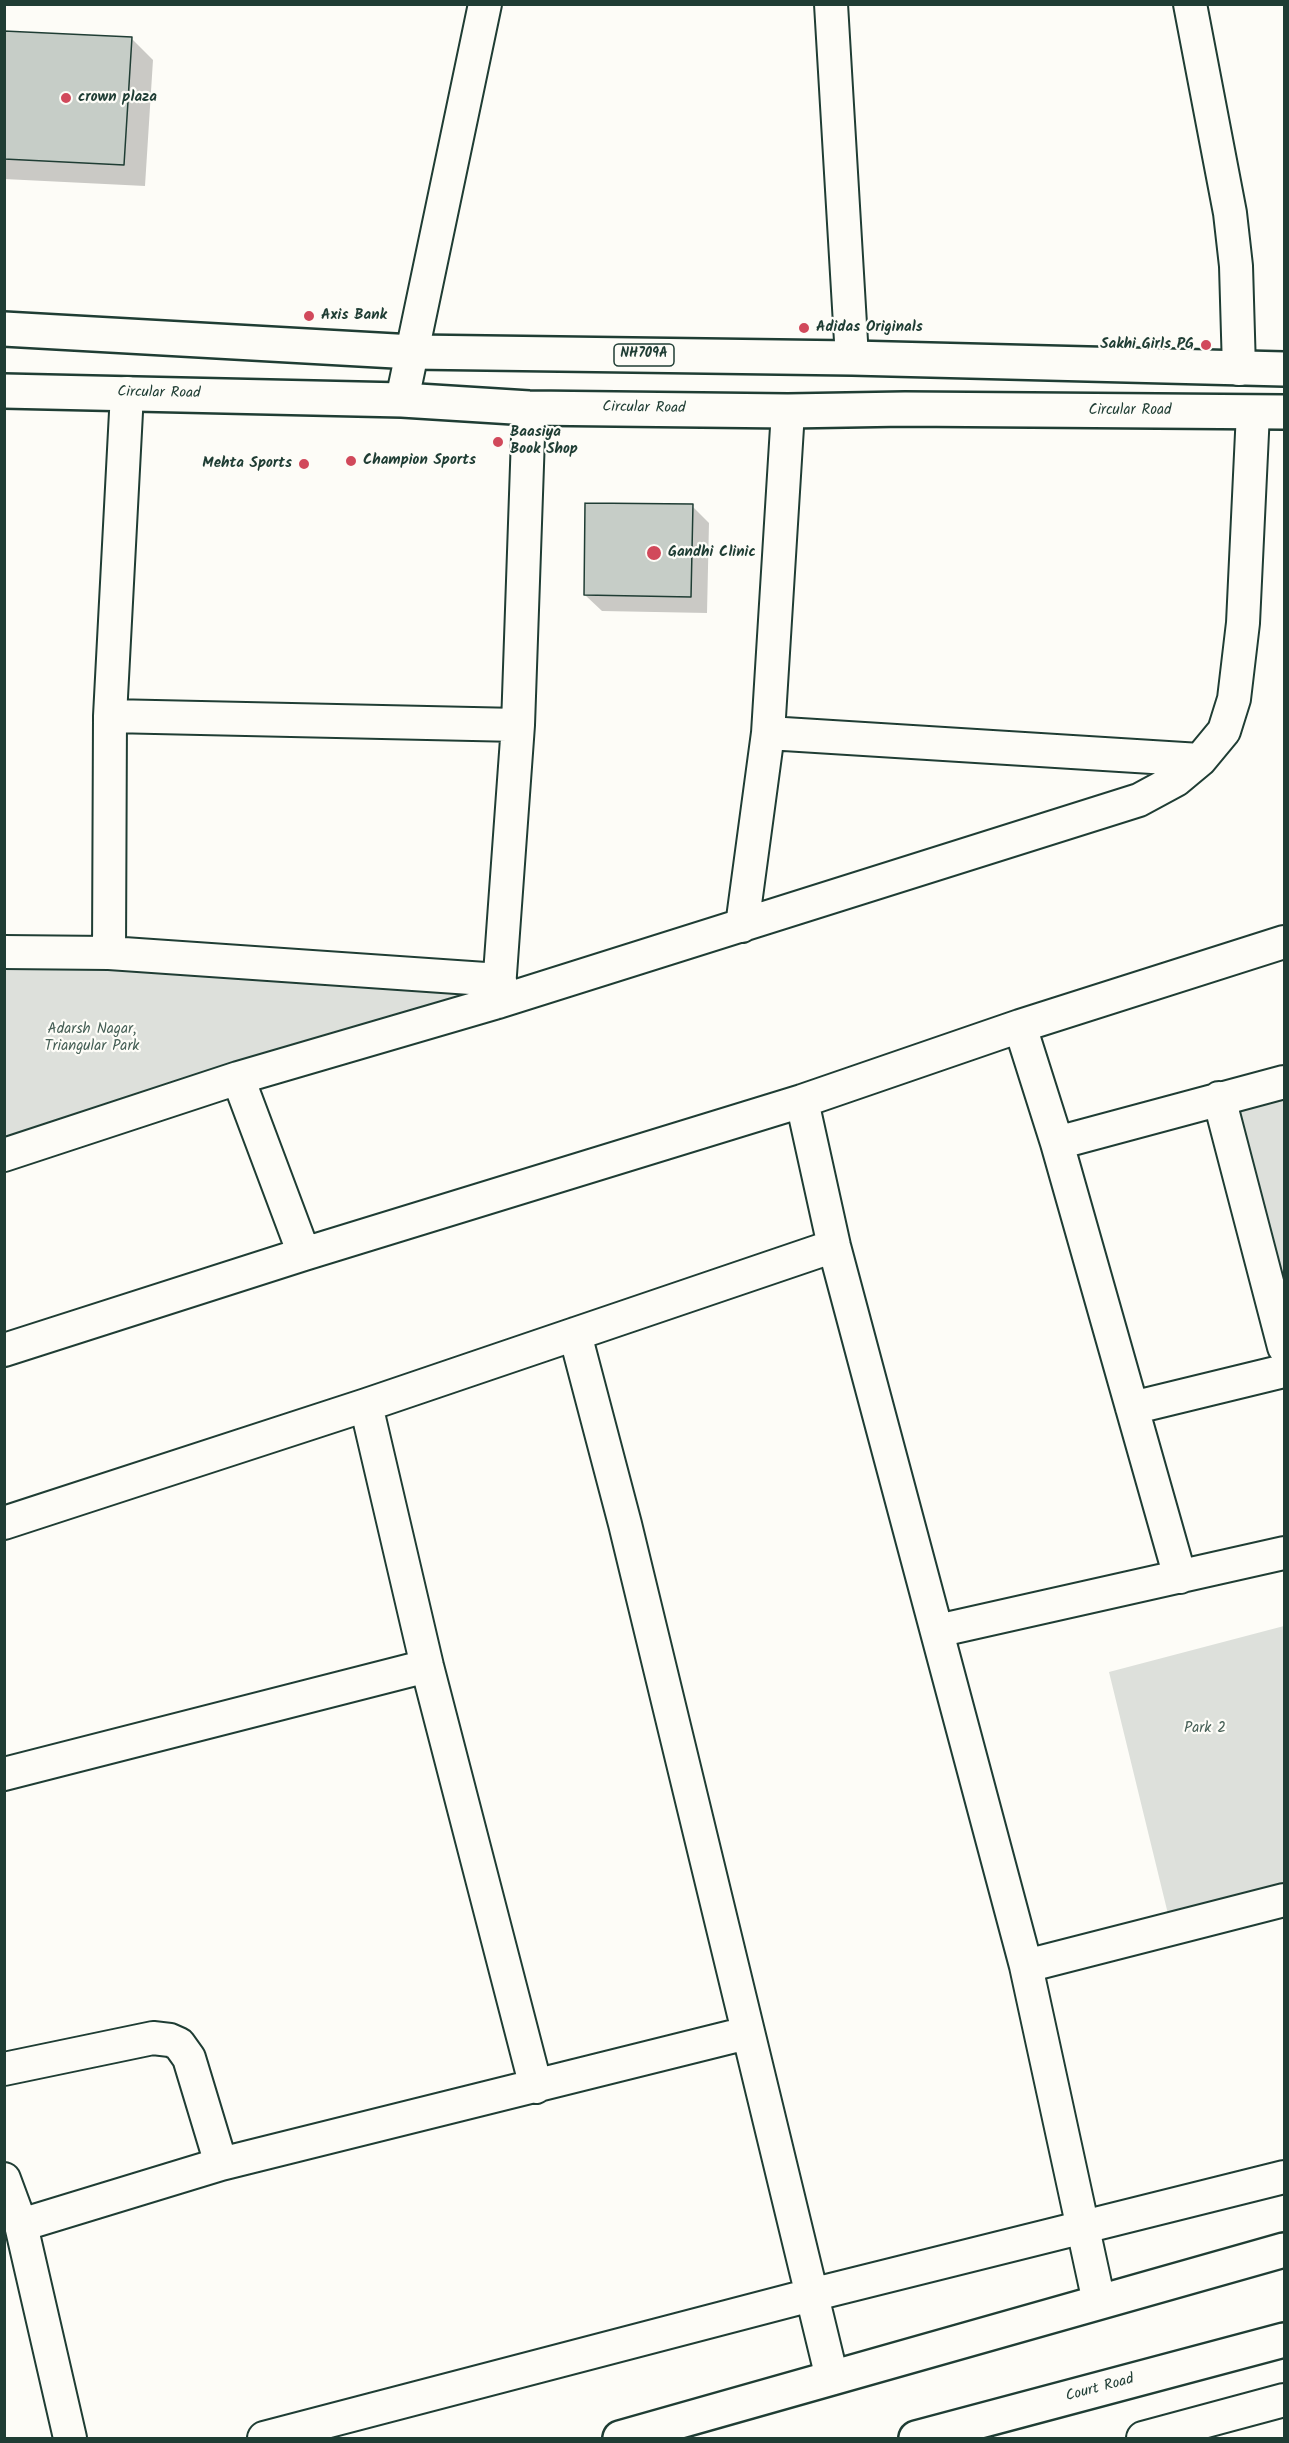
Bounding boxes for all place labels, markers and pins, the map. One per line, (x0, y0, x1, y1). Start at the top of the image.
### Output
place label: crown plaza (78, 89, 157, 107)
marker: crown plaza (59, 91, 73, 105)
place label: Axis Bank (321, 307, 387, 325)
marker: Axis Bank (302, 309, 316, 323)
place label: Adidas Originals (816, 319, 923, 337)
marker: Adidas Originals (797, 321, 811, 335)
place label: Sakhi Girls PG (1100, 336, 1194, 354)
marker: Sakhi Girls PG (1199, 338, 1213, 352)
place label: Baasiya Book Shop (510, 424, 578, 459)
marker: Baasiya Book Shop (491, 435, 505, 449)
place label: Champion Sports (363, 452, 476, 470)
marker: Champion Sports (344, 454, 358, 468)
place label: Mehta Sports (202, 455, 292, 473)
marker: Mehta Sports (297, 457, 311, 471)
marker: Gandhi Clinic (645, 544, 663, 562)
place label: Gandhi Clinic (668, 544, 756, 562)

